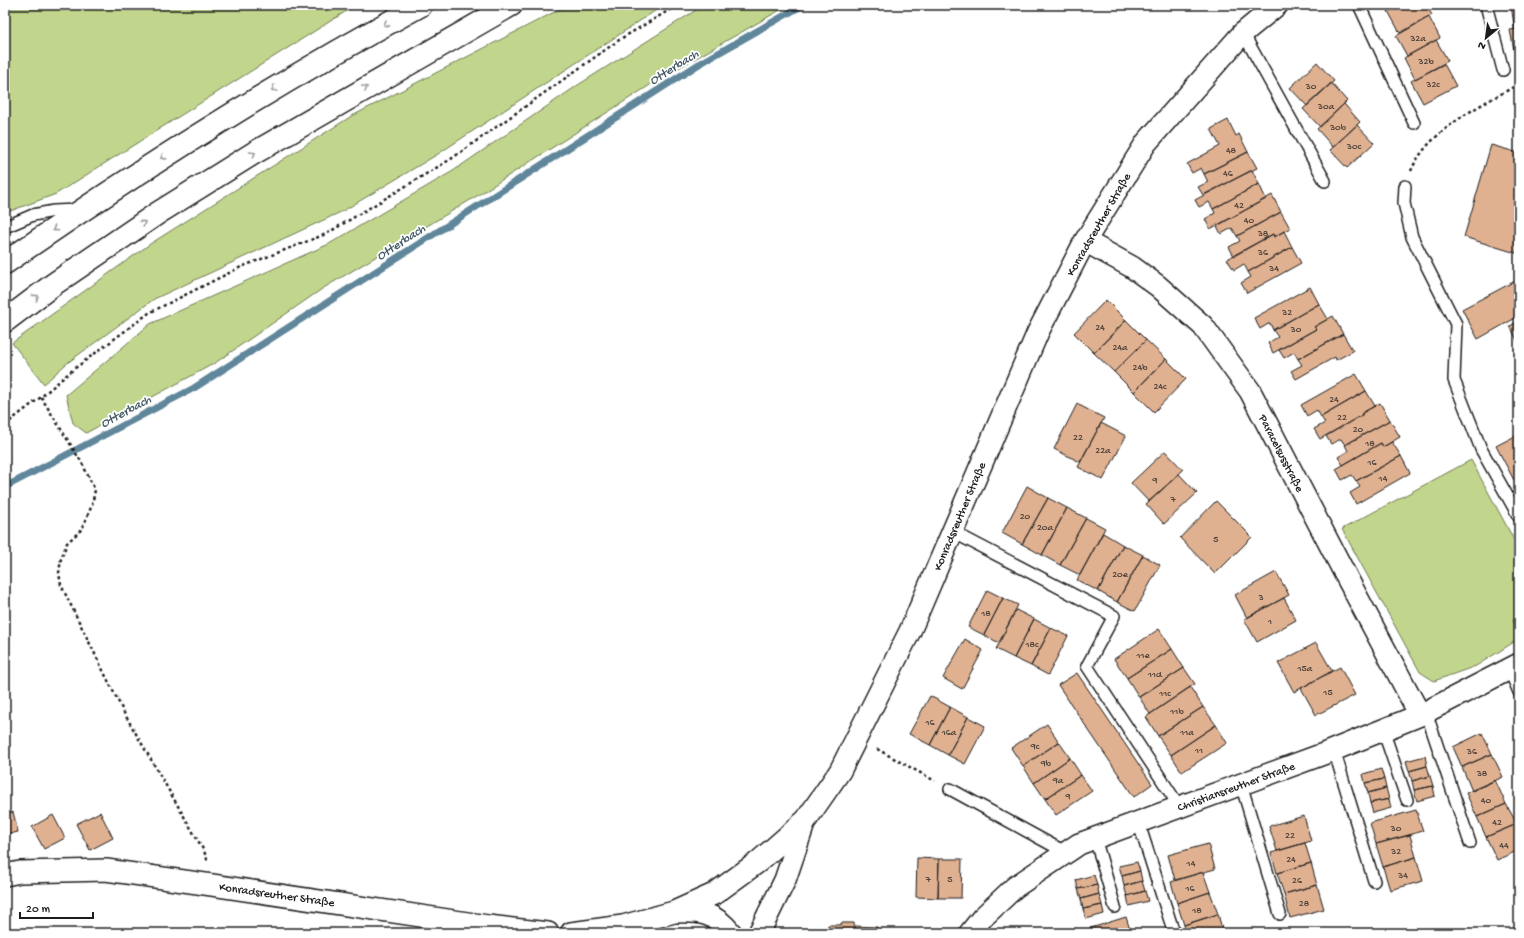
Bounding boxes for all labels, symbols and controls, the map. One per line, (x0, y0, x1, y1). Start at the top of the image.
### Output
north arrow (1466, 18, 1506, 58)
one-way arrow (383, 19, 390, 26)
house number: 32a (1409, 33, 1426, 45)
text: N (1476, 38, 1488, 52)
water label: Otterbach (647, 47, 703, 89)
house number: 32b (1417, 56, 1434, 68)
house number: 32c (1425, 79, 1440, 91)
house number: 30 (1305, 81, 1317, 93)
one-way arrow (271, 84, 278, 92)
one-way arrow (361, 86, 368, 93)
house number: 30a (1317, 101, 1335, 113)
house number: 30b (1329, 122, 1347, 134)
house number: 30c (1346, 141, 1362, 153)
house number: 48 (1226, 145, 1237, 157)
one-way arrow (249, 151, 256, 158)
one-way arrow (160, 152, 167, 160)
house number: 46 (1223, 168, 1234, 180)
street label: Konradsreuther Straße (1065, 170, 1135, 279)
house number: 42 (1234, 200, 1244, 212)
house number: 40 (1244, 215, 1255, 227)
one-way arrow (139, 220, 146, 228)
water label: Otterbach (374, 221, 429, 264)
one-way arrow (52, 224, 59, 232)
house number: 38 (1257, 228, 1269, 240)
house number: 36 (1257, 247, 1269, 259)
house number: 34 (1268, 263, 1279, 275)
one-way arrow (32, 295, 39, 302)
house number: 32 (1281, 307, 1292, 319)
house number: 24 (1095, 322, 1105, 334)
house number: 30 (1290, 324, 1302, 336)
house number: 24a (1112, 342, 1128, 354)
house number: 24b (1133, 362, 1148, 374)
house number: 24c (1153, 381, 1167, 393)
water label: Otterbach (98, 392, 155, 432)
house number: 24 (1329, 394, 1339, 406)
street label: Paracelsusstraße (1254, 412, 1306, 496)
house number: 22 (1337, 412, 1347, 424)
house number: 20 (1353, 424, 1364, 436)
house number: 22 (1073, 432, 1083, 444)
house number: 18 (1364, 438, 1375, 450)
house number: 22a (1095, 445, 1111, 457)
house number: 16 (1366, 457, 1377, 469)
street label: Konradsreuther Straße (932, 460, 990, 573)
house number: 14 (1378, 473, 1388, 485)
house number: 9 (1151, 475, 1158, 487)
house number: 7 (1169, 494, 1176, 506)
house number: 20 (1020, 511, 1031, 523)
house number: 20a (1037, 522, 1054, 534)
house number: 5 (1213, 534, 1219, 546)
house number: 20e (1112, 569, 1129, 581)
house number: 3 (1257, 592, 1264, 604)
house number: 18 (980, 608, 991, 620)
house number: 1 (1267, 616, 1272, 628)
house number: 18c (1025, 639, 1039, 651)
house number: 11e (1135, 650, 1150, 662)
house number: 15a (1297, 663, 1313, 675)
house number: 11d (1147, 669, 1163, 681)
house number: 15 (1322, 687, 1333, 699)
house number: 11c (1158, 688, 1171, 700)
house number: 11b (1169, 706, 1184, 718)
house number: 16 (924, 717, 935, 729)
house number: 16a (941, 727, 957, 739)
house number: 11a (1179, 727, 1194, 739)
house number: 9c (1030, 741, 1040, 753)
house number: 11 (1194, 745, 1203, 757)
house number: 36 (1466, 746, 1478, 758)
house number: 9b (1040, 758, 1052, 770)
street label: Christiansreuther Straße (1176, 760, 1298, 816)
house number: 38 (1476, 768, 1488, 780)
house number: 9a (1052, 775, 1064, 787)
house number: 9 (1064, 791, 1071, 803)
house number: 40 (1481, 795, 1492, 807)
house number: 42 (1492, 817, 1502, 829)
house number: 30 (1390, 823, 1402, 835)
house number: 22 (1285, 830, 1295, 842)
house number: 44 (1499, 840, 1509, 852)
house number: 32 (1390, 846, 1401, 858)
house number: 24 (1286, 854, 1296, 866)
house number: 14 (1186, 858, 1196, 870)
house number: 34 (1397, 870, 1408, 882)
house number: 7 (924, 874, 931, 886)
house number: 5 (947, 874, 953, 886)
house number: 26 (1292, 875, 1303, 887)
street label: Konradsreuther Straße (218, 881, 336, 911)
house number: 16 (1184, 883, 1195, 895)
scale bar (20, 894, 93, 920)
house number: 28 (1299, 898, 1310, 910)
text: 20 m (26, 903, 51, 917)
house number: 18 (1191, 905, 1202, 917)

